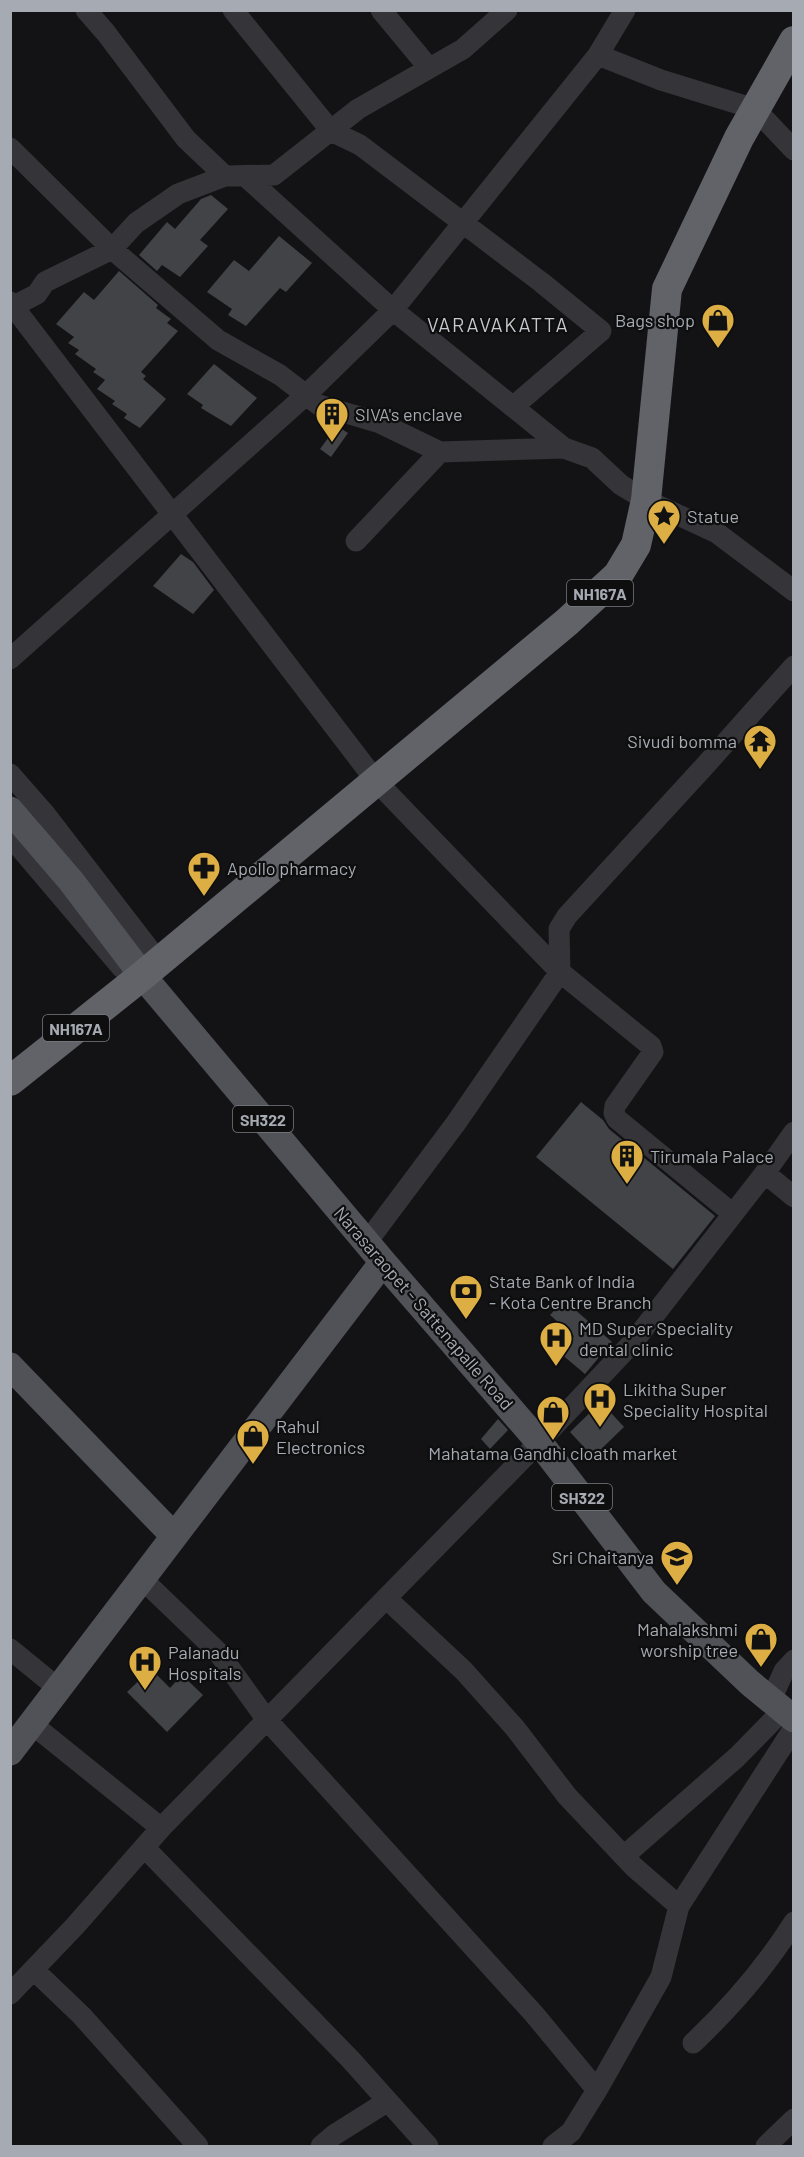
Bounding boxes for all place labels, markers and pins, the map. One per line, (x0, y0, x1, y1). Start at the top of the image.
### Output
shop icon: Bags shop (700, 302, 736, 349)
place label: Bags shop (615, 309, 695, 331)
building icon: SIVA's enclave (314, 396, 350, 443)
place label: SIVA's enclave (355, 403, 463, 425)
place icon: Statue (646, 498, 682, 545)
place label: Statue (687, 505, 739, 527)
temple icon: Sivudi bomma (742, 723, 778, 770)
place label: Sivudi bomma (627, 730, 737, 752)
pharmacy icon: Apollo pharmacy (186, 850, 222, 897)
place label: Apollo pharmacy (227, 857, 356, 879)
building icon: Tirumala Palace (609, 1138, 645, 1185)
place label: Tirumala Palace (650, 1145, 774, 1167)
place label: State Bank of India - Kota Centre Branch (489, 1270, 652, 1313)
bank icon: State Bank of India - Kota Centre Branch (448, 1273, 484, 1320)
place label: MD Super Speciality dental clinic (579, 1317, 733, 1360)
hospital icon: MD Super Speciality dental clinic (538, 1320, 574, 1367)
place label: Likitha Super Speciality Hospital (623, 1378, 768, 1421)
hospital icon: Likitha Super Speciality Hospital (582, 1381, 618, 1428)
shop icon: Mahatama Gandhi cloath market (535, 1394, 571, 1441)
place label: Rahul Electronics (276, 1415, 365, 1458)
shop icon: Rahul Electronics (235, 1418, 271, 1465)
place label: Mahatama Gandhi cloath market (428, 1442, 678, 1464)
school or university icon: Sri Chaitanya (659, 1539, 695, 1586)
place label: Sri Chaitanya (552, 1546, 654, 1568)
place label: Mahalakshmi worship tree (637, 1618, 738, 1661)
shop icon: Mahalakshmi worship tree (743, 1621, 779, 1668)
place label: Palanadu Hospitals (168, 1641, 241, 1684)
hospital icon: Palanadu Hospitals (127, 1644, 163, 1691)

